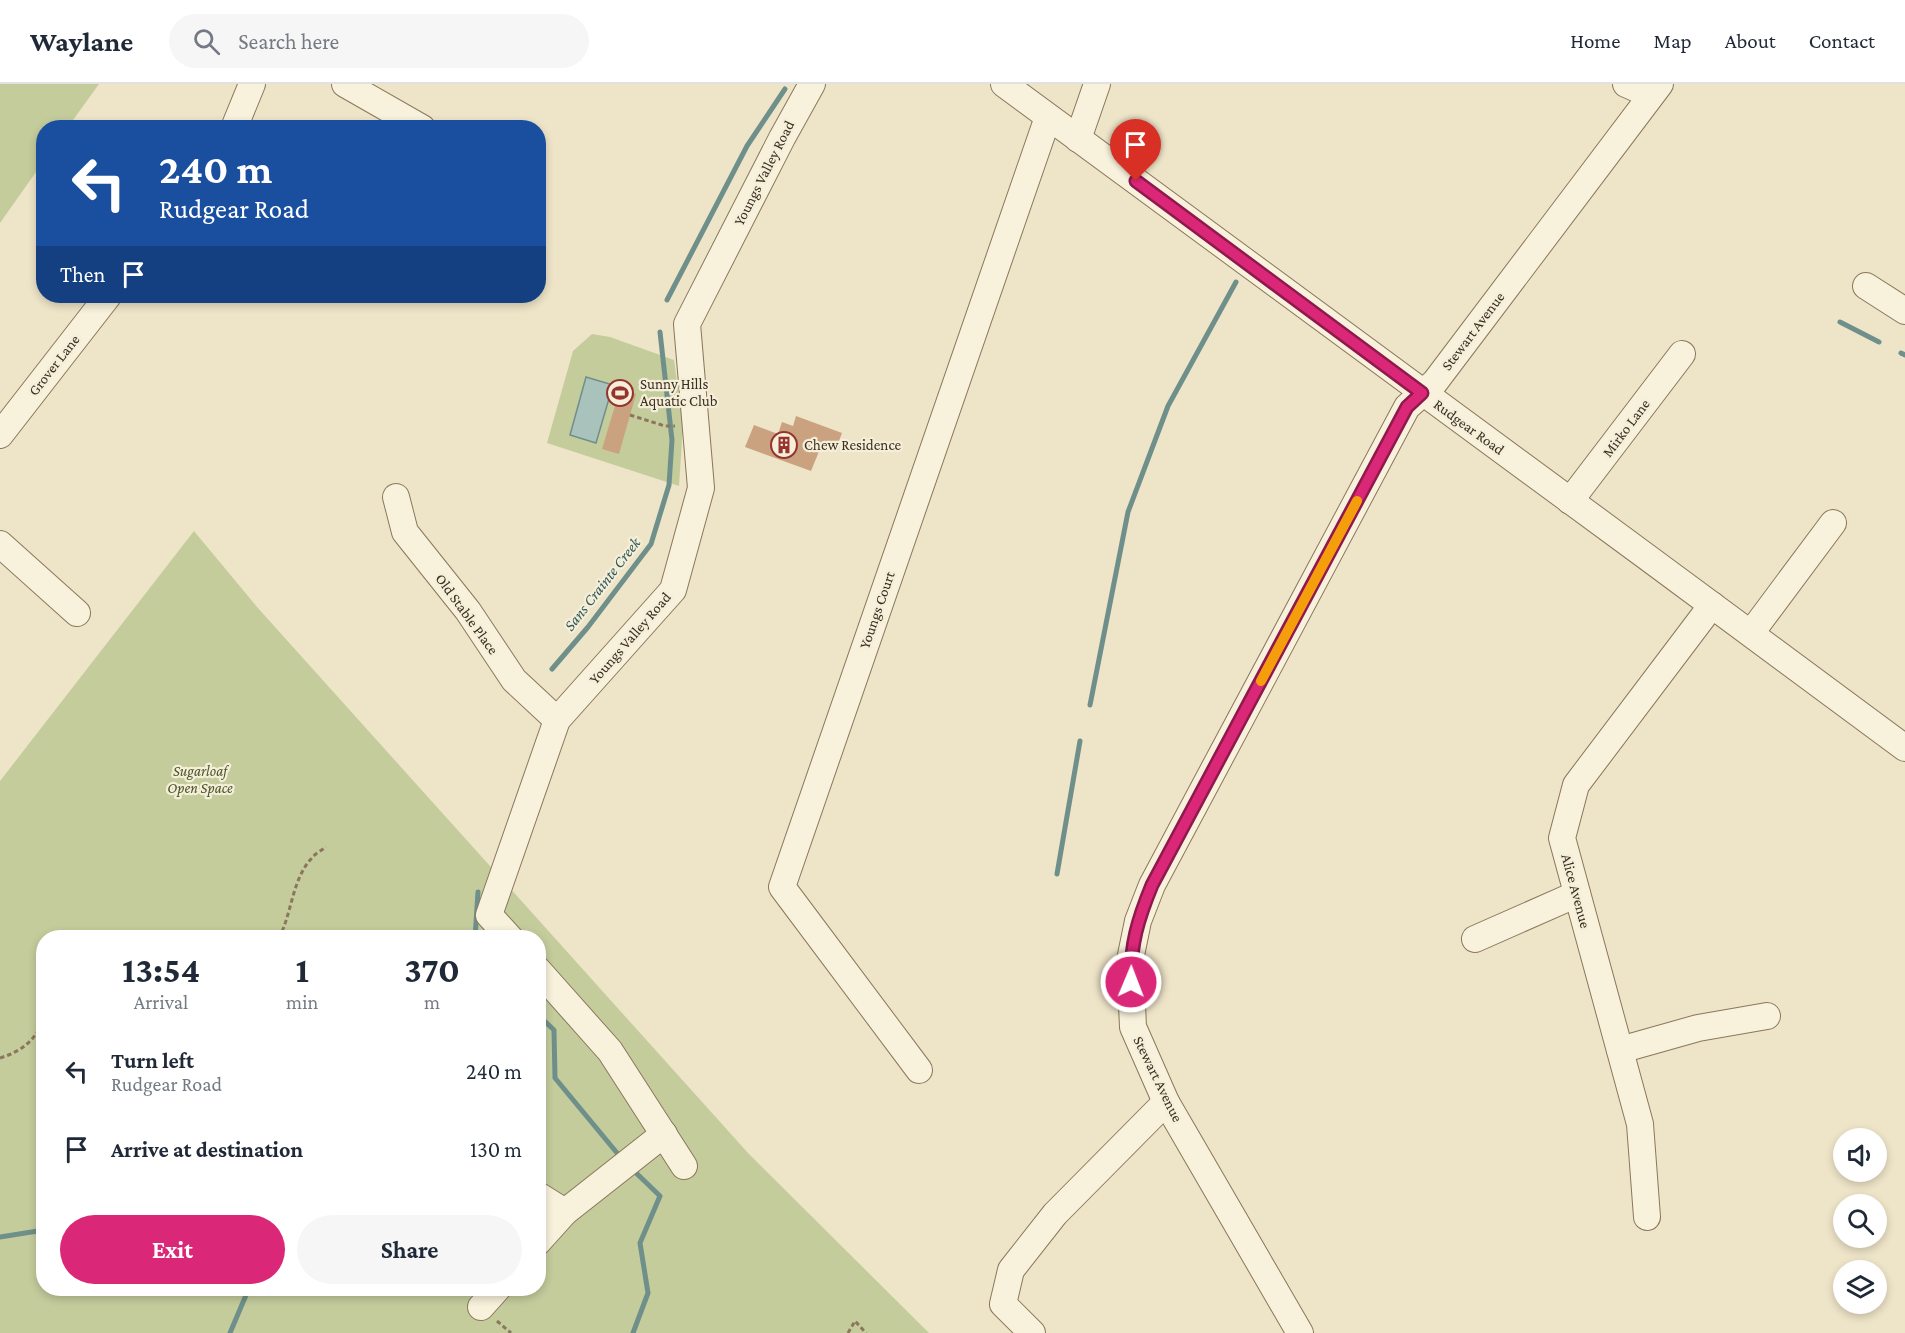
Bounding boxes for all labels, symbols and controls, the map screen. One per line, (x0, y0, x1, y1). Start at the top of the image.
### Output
search box (169, 14, 589, 68)
icon: search (190, 25, 223, 58)
text: Waylane (30, 26, 133, 57)
text: Search here (238, 29, 339, 54)
text: Home (1570, 29, 1620, 53)
text: Map (1653, 29, 1692, 53)
text: About (1725, 29, 1776, 53)
text: Contact (1809, 29, 1875, 53)
street label: Youngs Valley Road (731, 118, 798, 229)
pin (1110, 119, 1161, 181)
icon: arrive (1119, 128, 1152, 161)
icon: left (60, 144, 138, 222)
text: 240 m (159, 145, 272, 192)
text: Rudgear Road (159, 194, 309, 224)
icon: arrive (117, 258, 150, 291)
text: Then (60, 262, 105, 287)
street label: Stewart Avenue (1438, 288, 1508, 373)
street label: Grover Lane (25, 331, 83, 398)
place label: Sunny Hills Aquatic Club (640, 376, 718, 410)
sports icon: Sunny Hills Aquatic Club (605, 378, 635, 408)
street label: Rudgear Road (1430, 396, 1507, 459)
street label: Mirko Lane (1599, 396, 1653, 460)
building icon: Chew Residence (769, 430, 799, 460)
place label: Chew Residence (804, 437, 902, 453)
water label: Sans Crainte Creek (560, 533, 644, 634)
street label: Youngs Court (856, 568, 899, 651)
street label: Old Stable Place (432, 571, 502, 658)
street label: Youngs Valley Road (586, 589, 675, 688)
park label: Sugarloaf Open Space (167, 763, 233, 797)
street label: Alice Avenue (1558, 852, 1594, 930)
text: 13:54 (122, 950, 200, 990)
text: 1 (295, 950, 309, 990)
text: 370 (404, 950, 460, 990)
position arrow (1099, 950, 1163, 1014)
text: Arrival (134, 991, 188, 1013)
text: min (286, 991, 318, 1013)
text: m (424, 991, 440, 1013)
street label: Stewart Avenue (1130, 1033, 1186, 1125)
text: Turn left (111, 1048, 194, 1073)
icon: left (60, 1055, 93, 1088)
text: 240 m (466, 1059, 522, 1084)
text: Rudgear Road (111, 1073, 222, 1095)
map controls (1833, 1128, 1887, 1314)
button: sound (1833, 1128, 1887, 1182)
icon: arrive (60, 1133, 93, 1166)
text: Arrive at destination (111, 1137, 303, 1162)
text: 130 m (470, 1137, 522, 1162)
button: search (1833, 1194, 1887, 1248)
button: Exit (60, 1215, 285, 1284)
button: Share (297, 1215, 522, 1284)
button: layers (1833, 1260, 1887, 1314)

